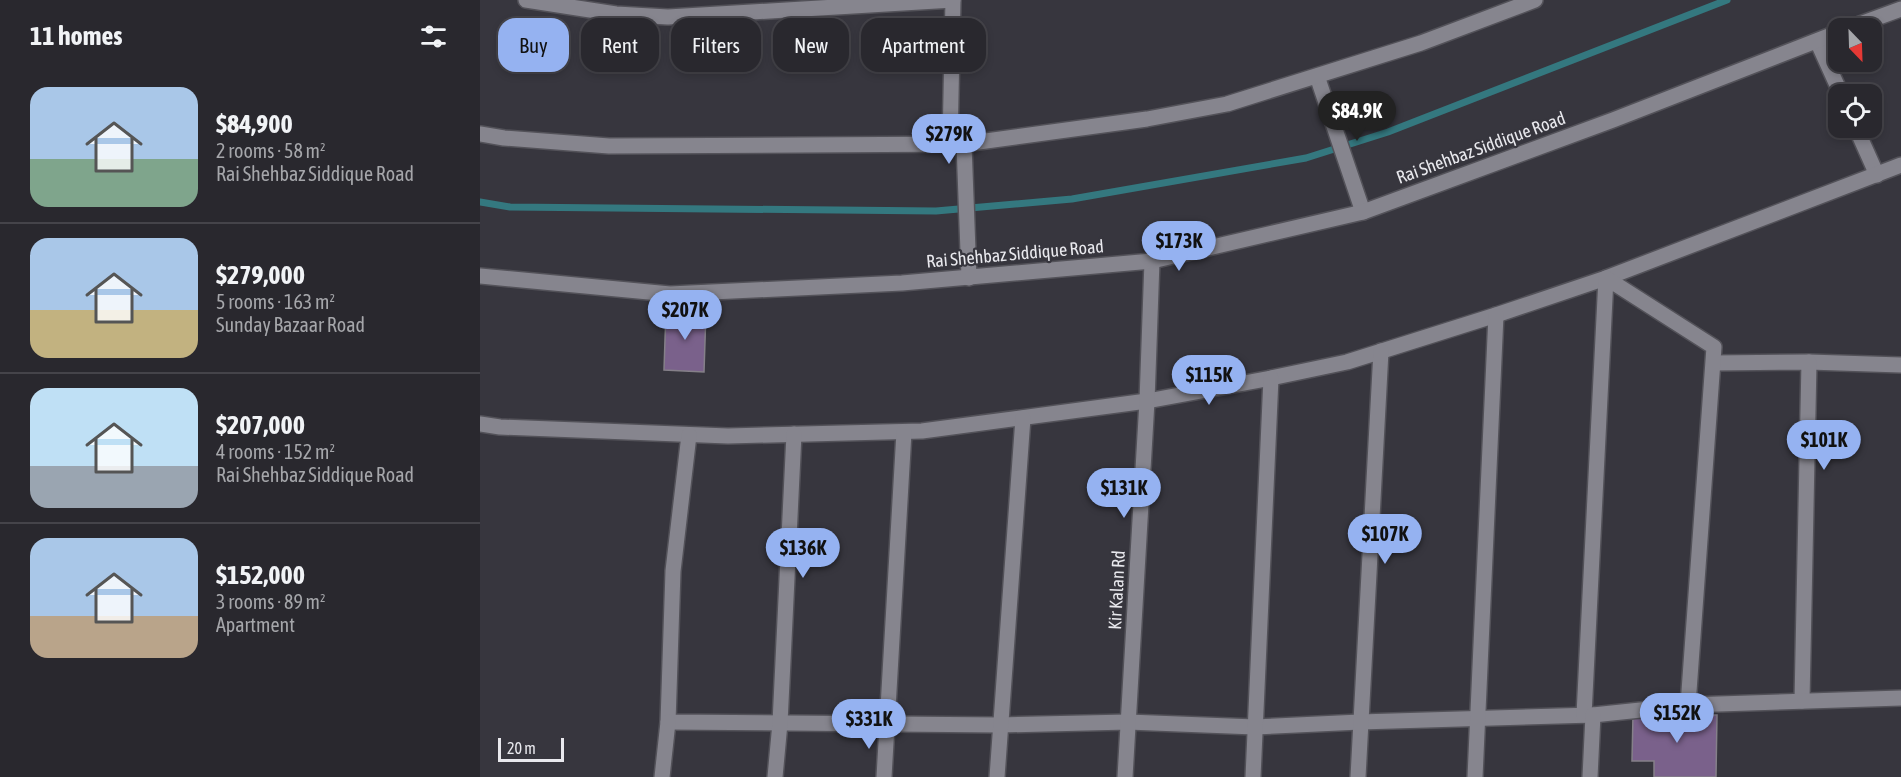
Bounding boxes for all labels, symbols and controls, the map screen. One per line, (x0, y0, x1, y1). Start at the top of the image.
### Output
chip: Buy (498, 18, 569, 72)
chip: Rent (581, 18, 659, 72)
chip: Filters (671, 18, 761, 72)
chip: New (773, 18, 849, 72)
chip: Apartment (861, 18, 986, 72)
north arrow (1828, 18, 1882, 72)
map controls (1828, 18, 1882, 138)
icon: filters (417, 20, 450, 53)
text: 11 homes (30, 21, 123, 51)
button: locate (1828, 84, 1882, 138)
pin: $84.9K (1308, 91, 1406, 142)
text: $84.9K (1332, 99, 1382, 122)
street label: Rai Shehbaz Siddique Road (1394, 107, 1568, 188)
text: $84,900 (216, 109, 293, 139)
icon: home (78, 111, 150, 183)
pin: $279K (907, 114, 991, 165)
text: $279K (926, 122, 972, 145)
text: 2 rooms · 58 m² (216, 139, 326, 162)
text: Rai Shehbaz Siddique Road (216, 162, 414, 185)
pin: $173K (1137, 221, 1221, 272)
text: $173K (1156, 229, 1202, 252)
street label: Rai Shehbaz Siddique Road (925, 235, 1105, 272)
text: $279,000 (216, 260, 305, 290)
icon: home (78, 262, 150, 334)
text: 5 rooms · 163 m² (216, 290, 335, 313)
pin: $207K (643, 290, 727, 341)
text: $207K (662, 298, 708, 321)
text: Sunday Bazaar Road (216, 313, 365, 336)
pin: $115K (1167, 355, 1251, 406)
text: $115K (1186, 363, 1232, 386)
text: $207,000 (216, 410, 305, 440)
icon: home (78, 412, 150, 484)
pin: $101K (1782, 420, 1866, 471)
text: $101K (1801, 428, 1847, 451)
text: 4 rooms · 152 m² (216, 440, 335, 463)
text: Rai Shehbaz Siddique Road (216, 463, 414, 486)
pin: $131K (1082, 468, 1166, 519)
text: $131K (1101, 476, 1147, 499)
pin: $107K (1343, 514, 1427, 565)
text: $107K (1362, 522, 1408, 545)
pin: $136K (761, 528, 845, 579)
text: $136K (780, 536, 826, 559)
street label: Kir Kalan Rd (1104, 550, 1129, 630)
text: $152,000 (216, 560, 305, 590)
icon: home (78, 562, 150, 634)
text: 3 rooms · 89 m² (216, 590, 326, 613)
text: Apartment (216, 613, 295, 636)
pin: $152K (1635, 693, 1719, 744)
pin: $331K (827, 699, 911, 750)
text: $152K (1654, 701, 1700, 724)
text: $331K (846, 707, 892, 730)
scale bar (498, 735, 564, 762)
text: 20 m (507, 739, 536, 757)

